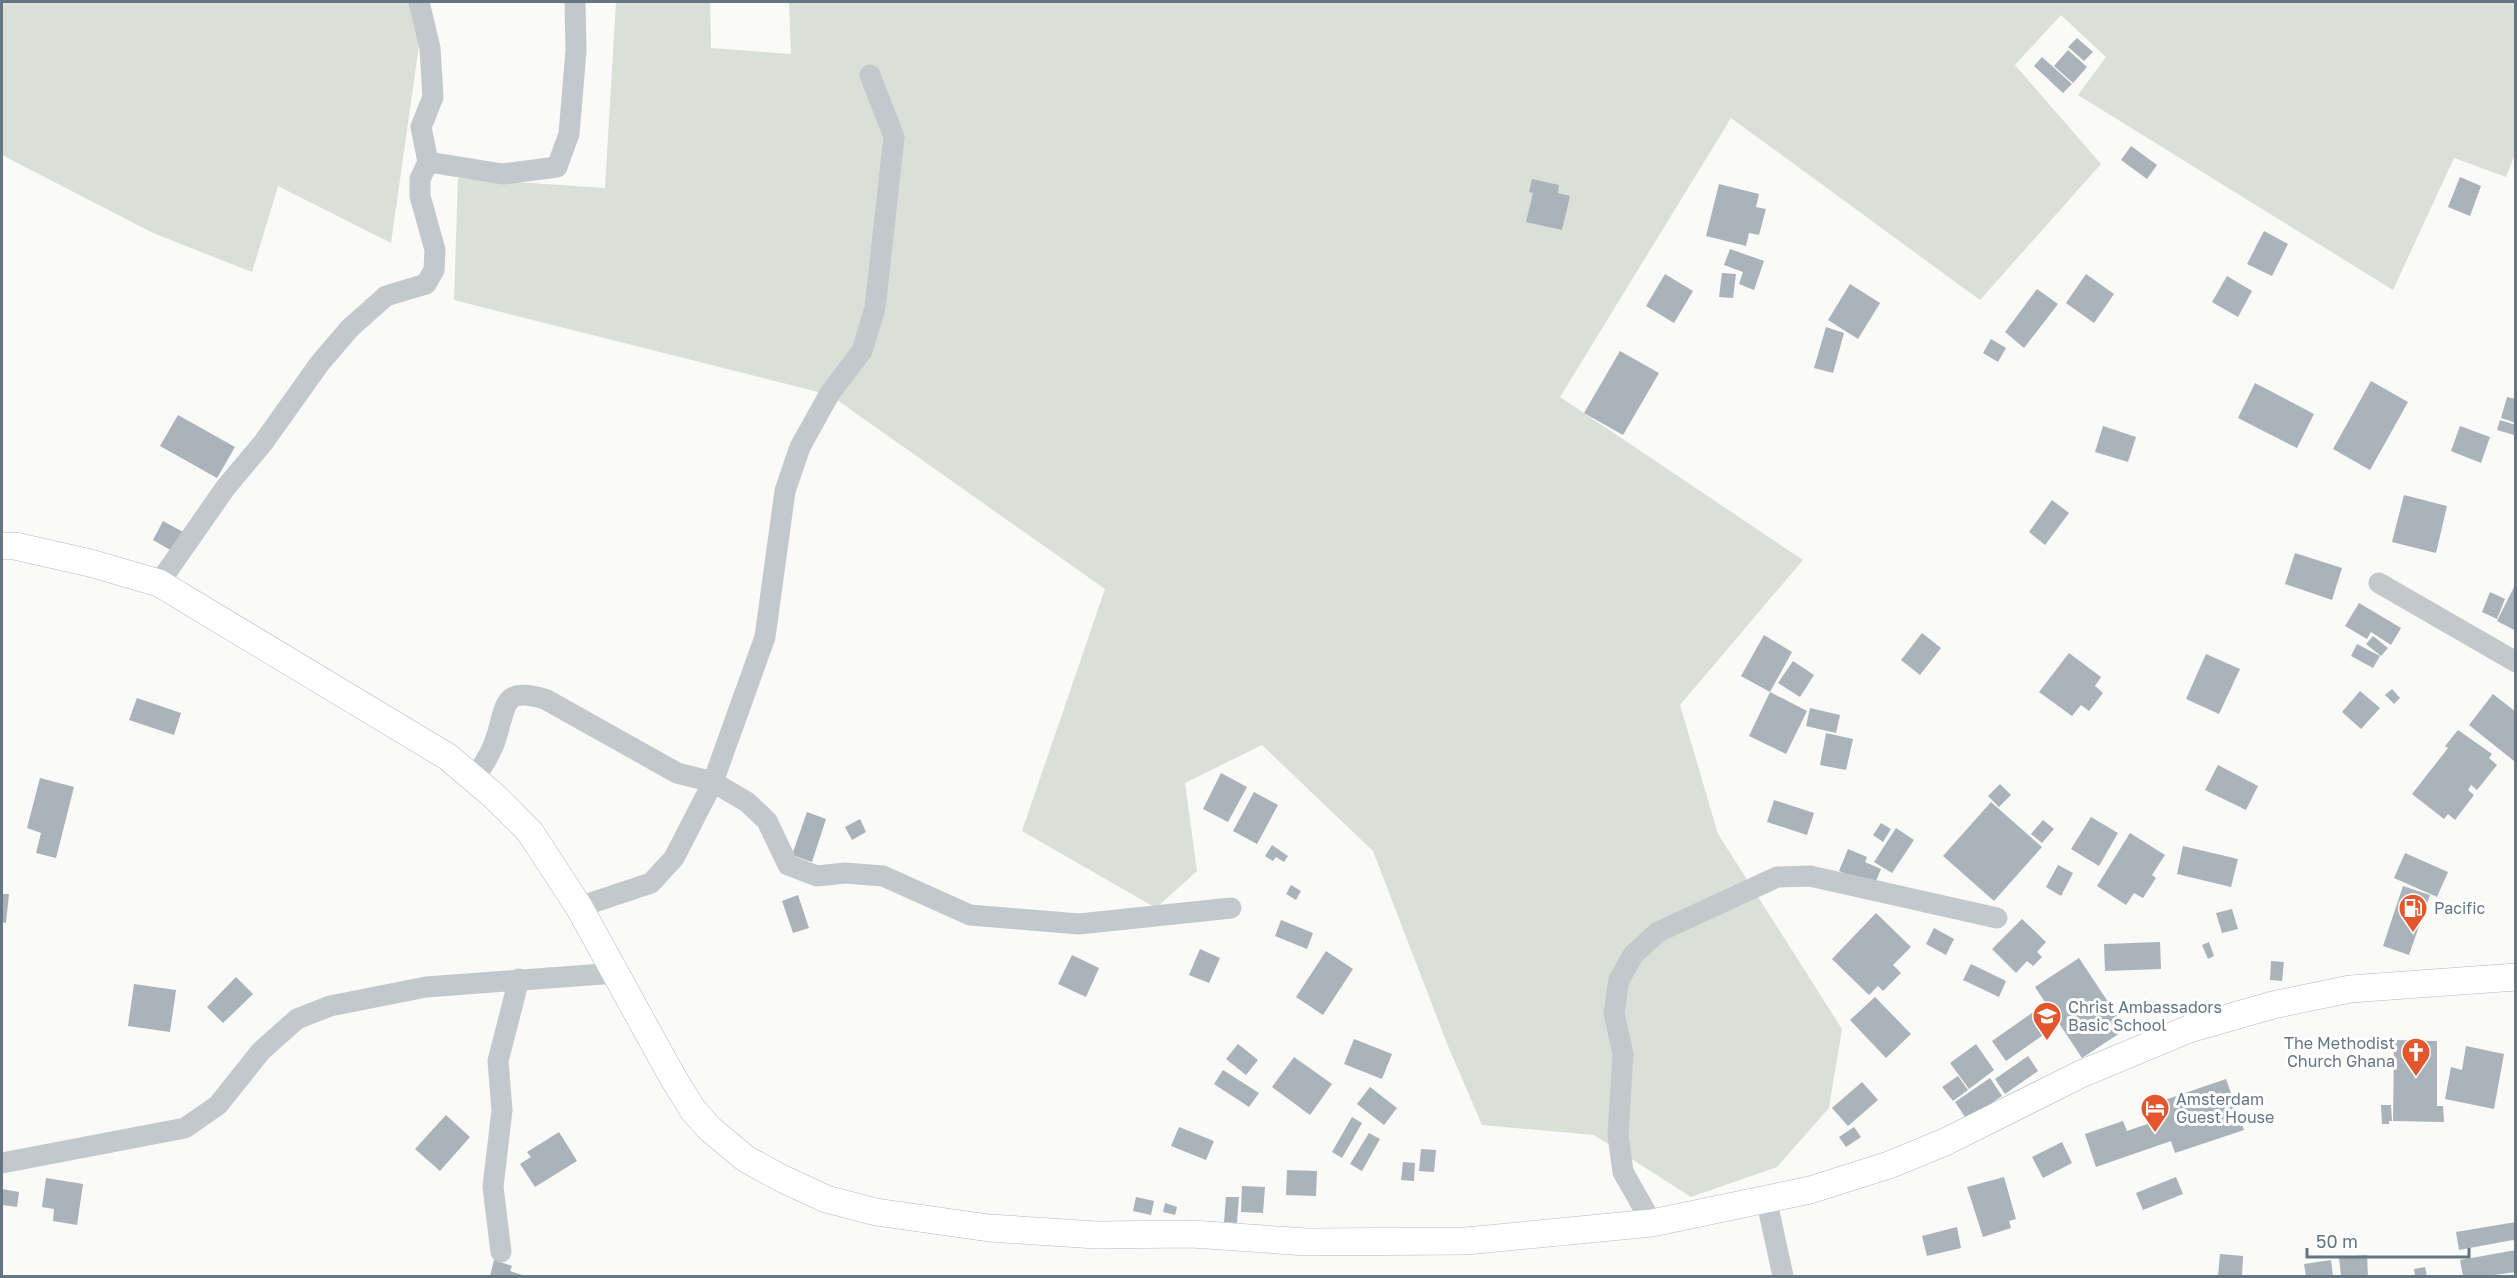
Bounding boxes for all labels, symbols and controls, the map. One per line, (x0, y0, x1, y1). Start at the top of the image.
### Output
fuel station icon: Pacific (2397, 892, 2429, 934)
place label: Pacific (2434, 898, 2485, 918)
place label: Christ Ambassadors Basic School (2068, 997, 2222, 1035)
school or university icon: Christ Ambassadors Basic School (2031, 1000, 2063, 1042)
place label: The Methodist Church Ghana (2284, 1033, 2395, 1071)
church icon: The Methodist Church Ghana (2400, 1036, 2432, 1078)
place label: Amsterdam Guest House (2176, 1089, 2274, 1127)
hotel icon: Amsterdam Guest House (2139, 1092, 2171, 1134)
scale bar (2307, 1221, 2469, 1259)
text: 50 m (2316, 1230, 2358, 1252)

